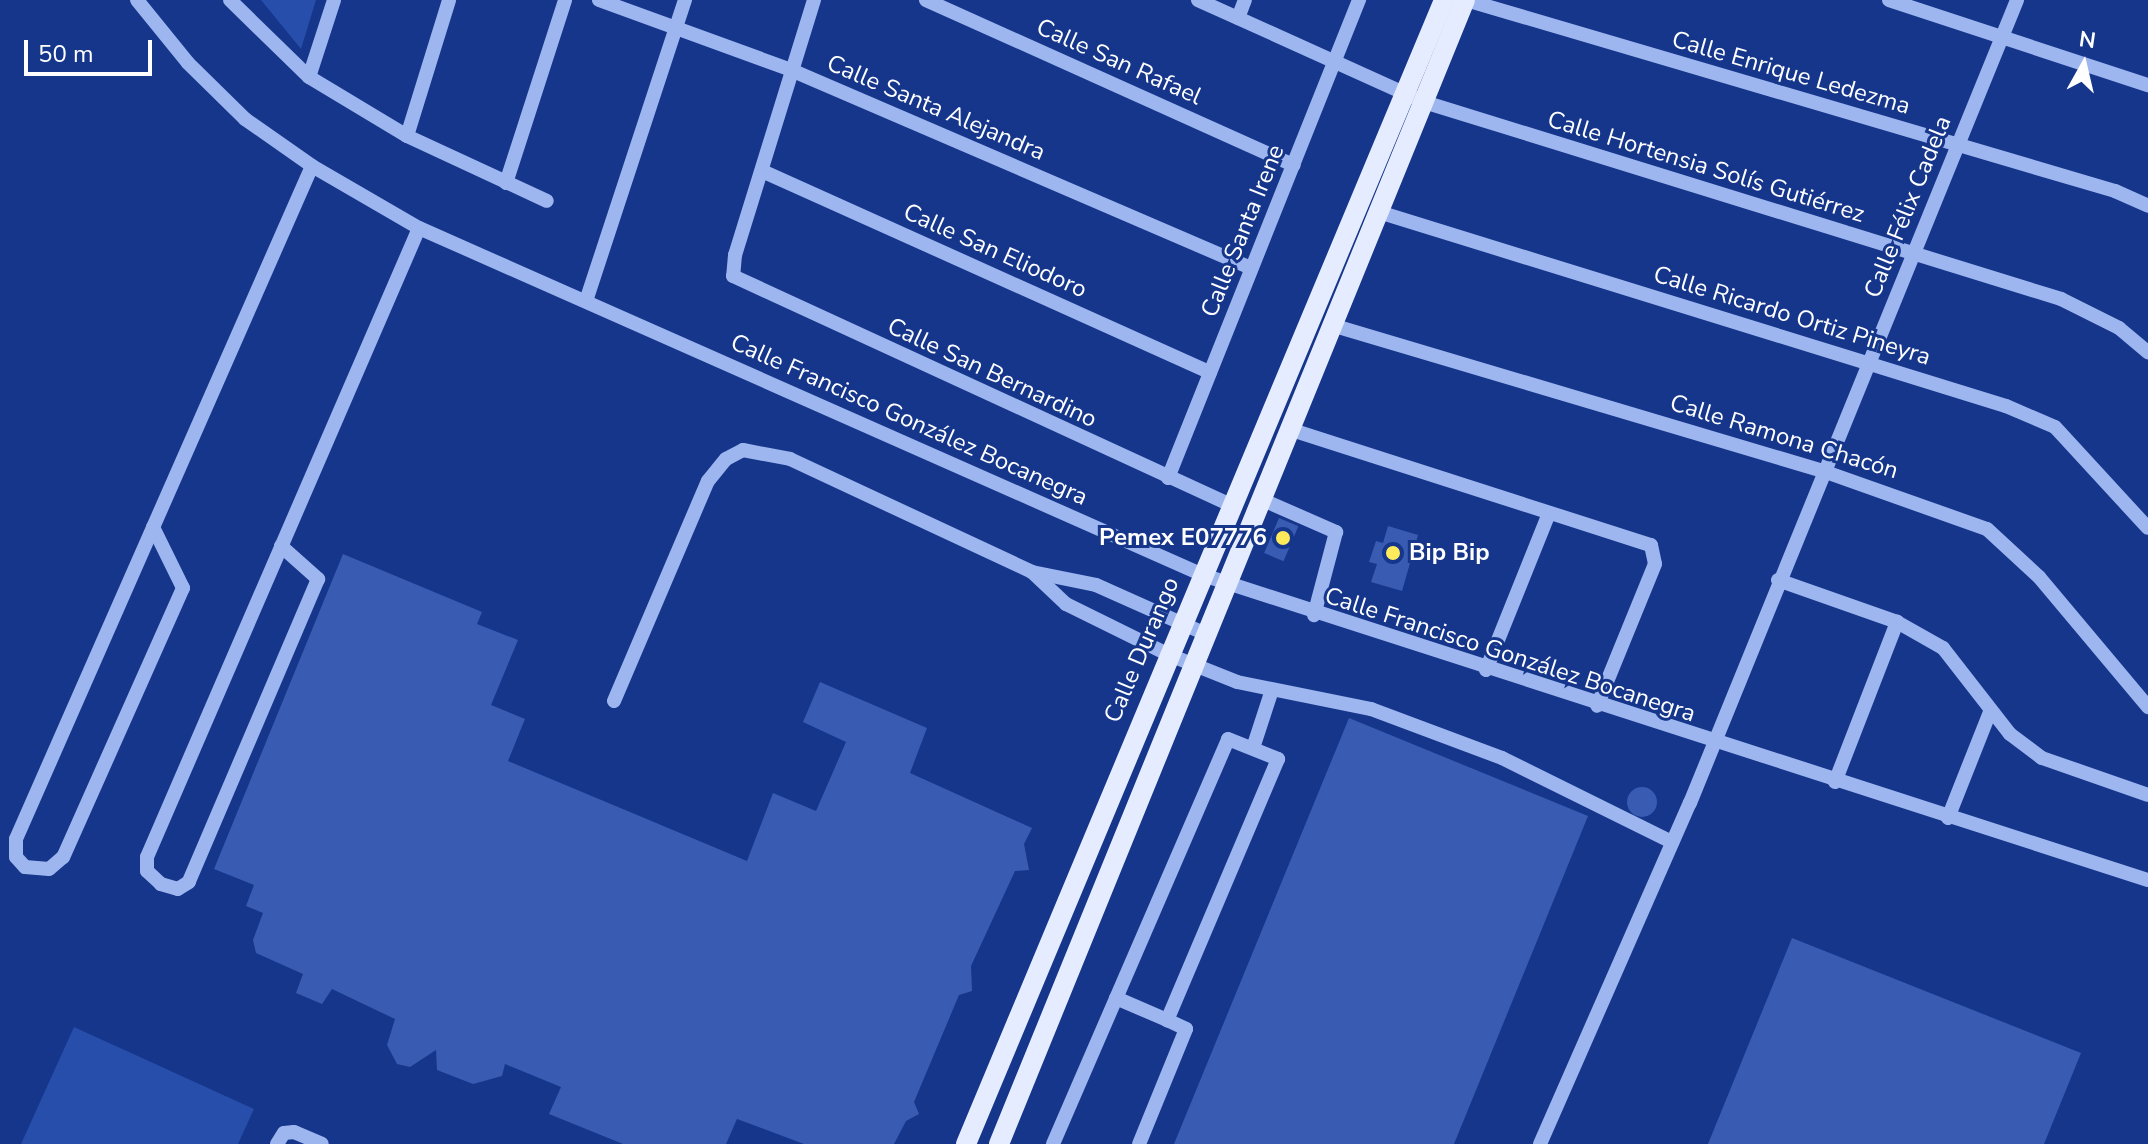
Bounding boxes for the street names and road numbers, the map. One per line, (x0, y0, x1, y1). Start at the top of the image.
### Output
street label: Calle San Rafael (1032, 13, 1206, 111)
street label: Calle Enrique Ledezma (1669, 25, 1913, 121)
street label: Calle Santa Alejandra (823, 49, 1049, 167)
street label: Calle Hortensia Solís Gutiérrez (1544, 105, 1868, 229)
street label: Calle Félix Cadela (1858, 112, 1958, 302)
street label: Calle Santa Irene (1195, 140, 1291, 322)
street label: Calle San Eliodoro (899, 198, 1091, 304)
street label: Calle Ricardo Ortiz Pineyra (1650, 260, 1934, 372)
street label: Calle San Bernardino (883, 312, 1101, 434)
street label: Calle Francisco González Bocanegra (726, 328, 1092, 512)
street label: Calle Ramona Chacón (1666, 389, 1902, 485)
street label: Calle Durango (1098, 573, 1186, 727)
street label: Calle Francisco González Bocanegra (1321, 581, 1699, 729)

